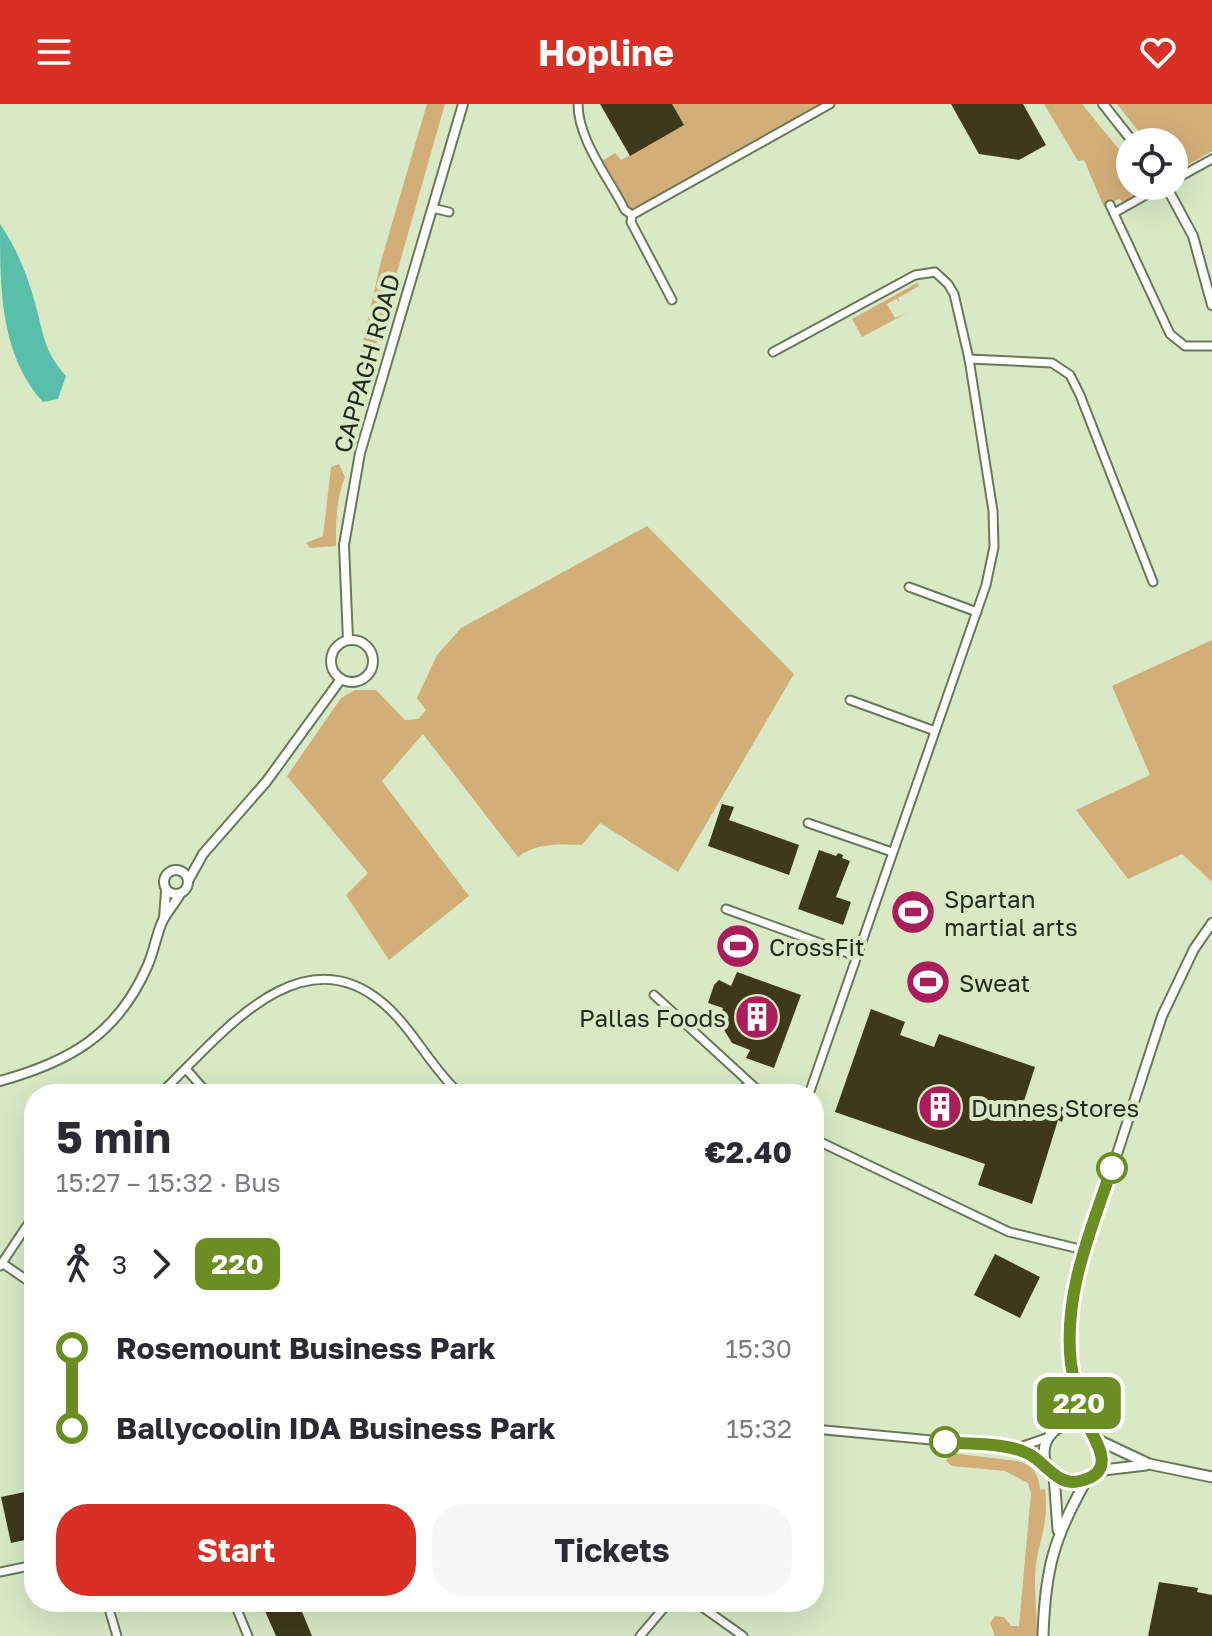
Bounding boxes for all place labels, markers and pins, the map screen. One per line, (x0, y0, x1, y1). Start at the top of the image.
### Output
place label: Spartan martial arts (944, 884, 1078, 941)
sports icon: Spartan martial arts (889, 888, 937, 936)
sports icon: CrossFit (714, 922, 762, 970)
place label: CrossFit (769, 932, 865, 961)
sports icon: Sweat (904, 958, 952, 1006)
place label: Sweat (959, 968, 1030, 997)
building icon: Pallas Foods (733, 993, 781, 1041)
place label: Pallas Foods (579, 1003, 726, 1032)
building icon: Dunnes Stores (916, 1083, 964, 1131)
place label: Dunnes Stores (971, 1093, 1139, 1122)
unlabelled marker (1097, 1153, 1127, 1183)
unlabelled marker (930, 1427, 960, 1457)

